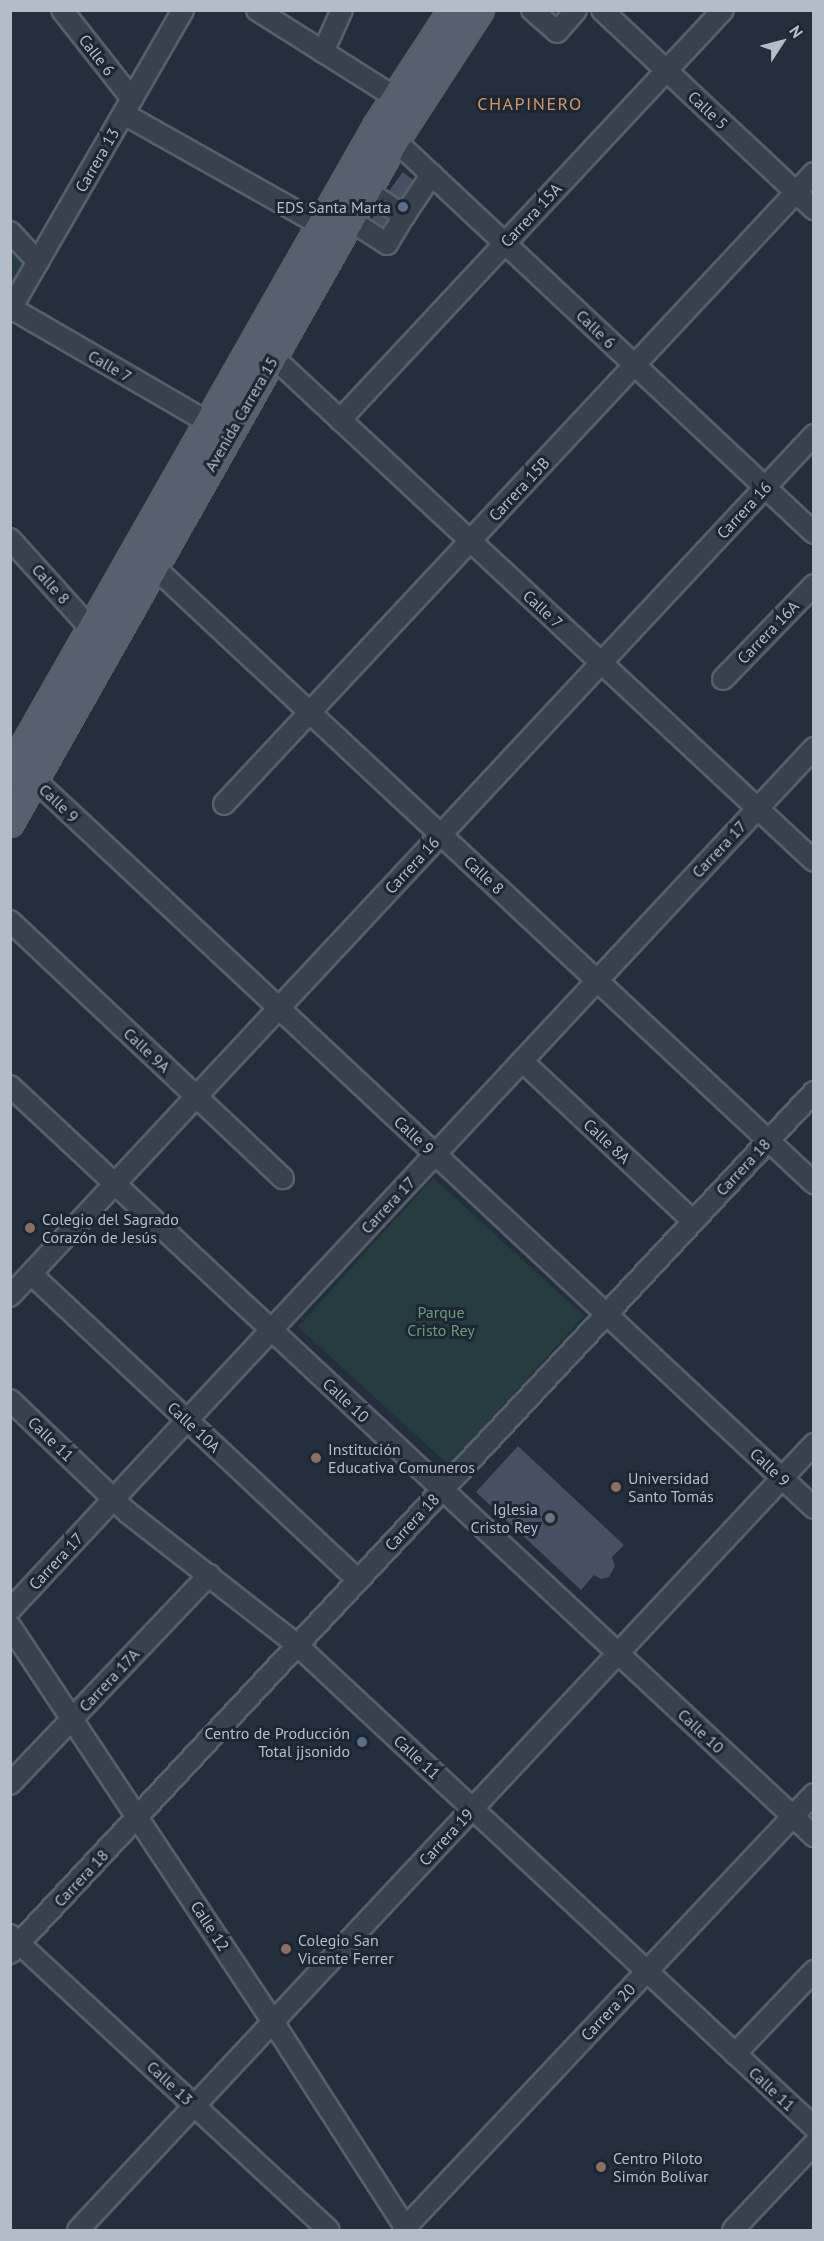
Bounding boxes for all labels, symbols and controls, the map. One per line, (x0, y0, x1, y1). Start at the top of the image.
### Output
north arrow (752, 12, 812, 72)
text: N (785, 21, 808, 42)
street label: Calle 6 (75, 30, 119, 80)
street label: Calle 5 (684, 87, 732, 133)
district label: CHAPINERO (477, 93, 583, 115)
street label: Carrera 13 (71, 125, 123, 195)
street label: Carrera 15A (497, 179, 565, 251)
place label: EDS Santa Marta (277, 197, 391, 217)
marker: EDS Santa Marta (396, 200, 410, 214)
street label: Calle 6 (572, 306, 620, 352)
street label: Calle 7 (85, 346, 135, 386)
street label: Avenida Carrera 15 (200, 353, 282, 475)
street label: Carrera 15B (485, 453, 553, 525)
street label: Carrera 16 (713, 478, 775, 542)
street label: Calle 8 (28, 560, 74, 608)
street label: Calle 7 (519, 586, 567, 632)
street label: Carrera 16A (733, 596, 803, 668)
street label: Calle 9 (35, 780, 83, 826)
street label: Carrera 17 (688, 817, 750, 881)
street label: Carrera 16 (381, 833, 443, 897)
street label: Calle 8 (460, 852, 508, 898)
street label: Calle 9A (120, 1024, 174, 1076)
street label: Calle 9 (390, 1112, 438, 1158)
street label: Calle 8A (580, 1115, 634, 1167)
street label: Carrera 18 (712, 1135, 774, 1199)
street label: Carrera 17 (357, 1173, 419, 1237)
place label: Colegio del Sagrado Corazón de Jesús (42, 1209, 179, 1247)
marker: Colegio del Sagrado Corazón de Jesús (23, 1221, 37, 1235)
park label: Parque Cristo Rey (407, 1302, 475, 1340)
street label: Calle 10 (319, 1374, 373, 1426)
street label: Calle 10A (164, 1398, 224, 1456)
street label: Calle 11 (24, 1413, 78, 1465)
place label: Institución Educativa Comuneros (328, 1439, 475, 1477)
street label: Calle 9 (746, 1444, 794, 1490)
marker: Institución Educativa Comuneros (309, 1451, 323, 1465)
place label: Universidad Santo Tomás (628, 1468, 714, 1506)
marker: Universidad Santo Tomás (609, 1480, 623, 1494)
street label: Carrera 18 (381, 1490, 443, 1554)
place label: Iglesia Cristo Rey (471, 1499, 538, 1537)
marker: Iglesia Cristo Rey (543, 1511, 557, 1525)
street label: Carrera 17 (25, 1529, 87, 1593)
street label: Carrera 17A (75, 1644, 143, 1716)
street label: Calle 10 (674, 1705, 728, 1757)
place label: Centro de Producción Total jjsonido (205, 1723, 350, 1761)
street label: Calle 11 (390, 1731, 444, 1783)
marker: Centro de Producción Total jjsonido (355, 1735, 369, 1749)
street label: Carrera 19 (415, 1805, 477, 1869)
street label: Carrera 18 (50, 1846, 112, 1910)
street label: Calle 12 (187, 1897, 233, 1955)
place label: Colegio San Vicente Ferrer (298, 1930, 394, 1968)
marker: Colegio San Vicente Ferrer (279, 1942, 293, 1956)
street label: Carrera 20 (577, 1980, 639, 2044)
street label: Calle 13 (143, 2057, 197, 2109)
street label: Calle 11 (745, 2063, 799, 2115)
place label: Centro Piloto Simón Bolívar (613, 2148, 708, 2186)
marker: Centro Piloto Simón Bolívar (594, 2160, 608, 2174)

